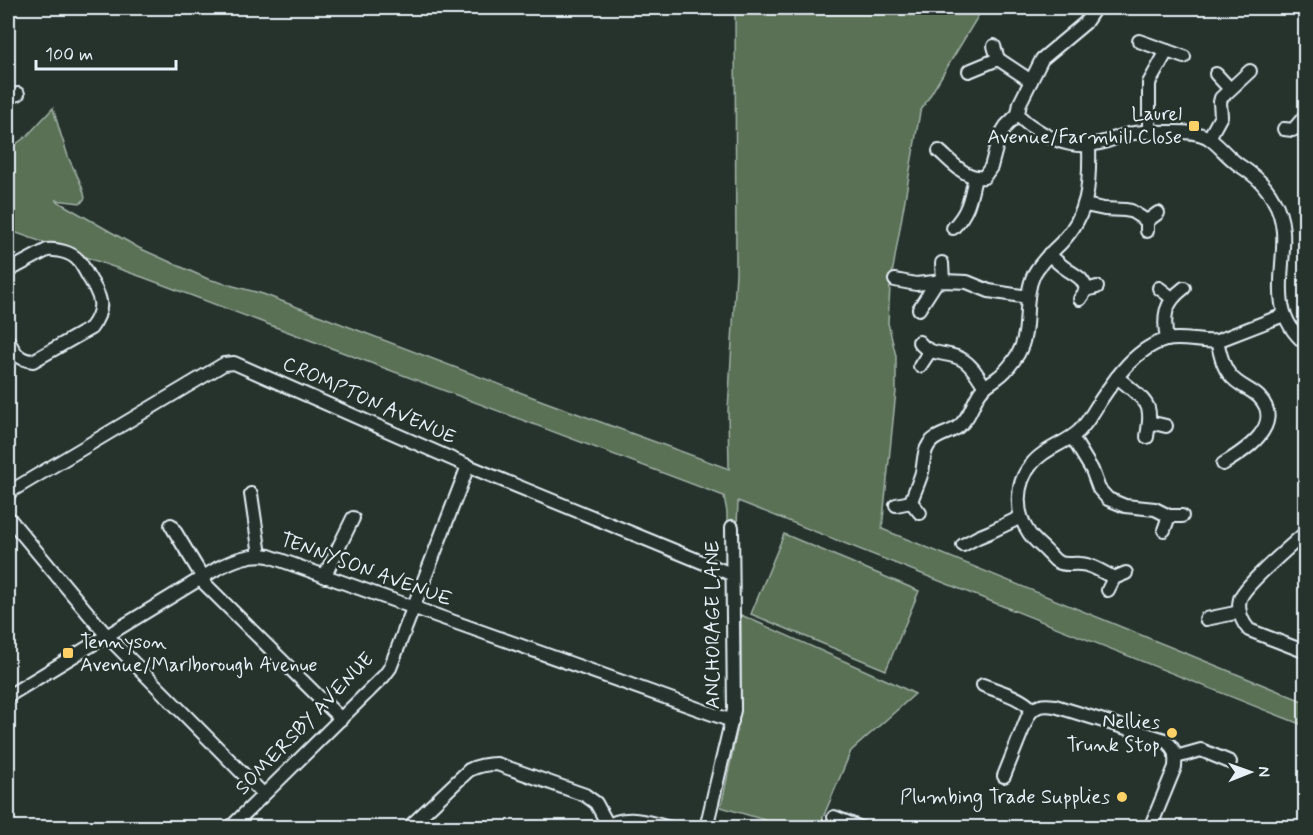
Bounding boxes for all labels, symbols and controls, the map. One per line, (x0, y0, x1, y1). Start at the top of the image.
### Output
scale bar (36, 33, 176, 71)
text: 100 m (45, 43, 93, 67)
place label: Laurel Avenue/Farmhill Close (987, 101, 1182, 151)
marker: Laurel Avenue/Farmhill Close (1187, 119, 1201, 133)
street label: CROMPTON AVENUE (278, 351, 460, 451)
street label: TENNYSON AVENUE (276, 526, 456, 614)
street label: ANCHORAGE LANE (700, 541, 727, 709)
place label: Tennyson Avenue/Marlborough Avenue (80, 629, 318, 679)
marker: Tennyson Avenue/Marlborough Avenue (61, 646, 75, 660)
street label: SOMERSBY AVENUE (230, 647, 380, 801)
place label: Nellies Trunk Stop (1067, 709, 1160, 759)
marker: Nellies Trunk Stop (1165, 726, 1179, 740)
north arrow (1220, 742, 1280, 802)
text: N (1253, 766, 1274, 777)
place label: Plumbing Trade Supplies (900, 784, 1110, 812)
marker: Plumbing Trade Supplies (1115, 790, 1129, 804)

